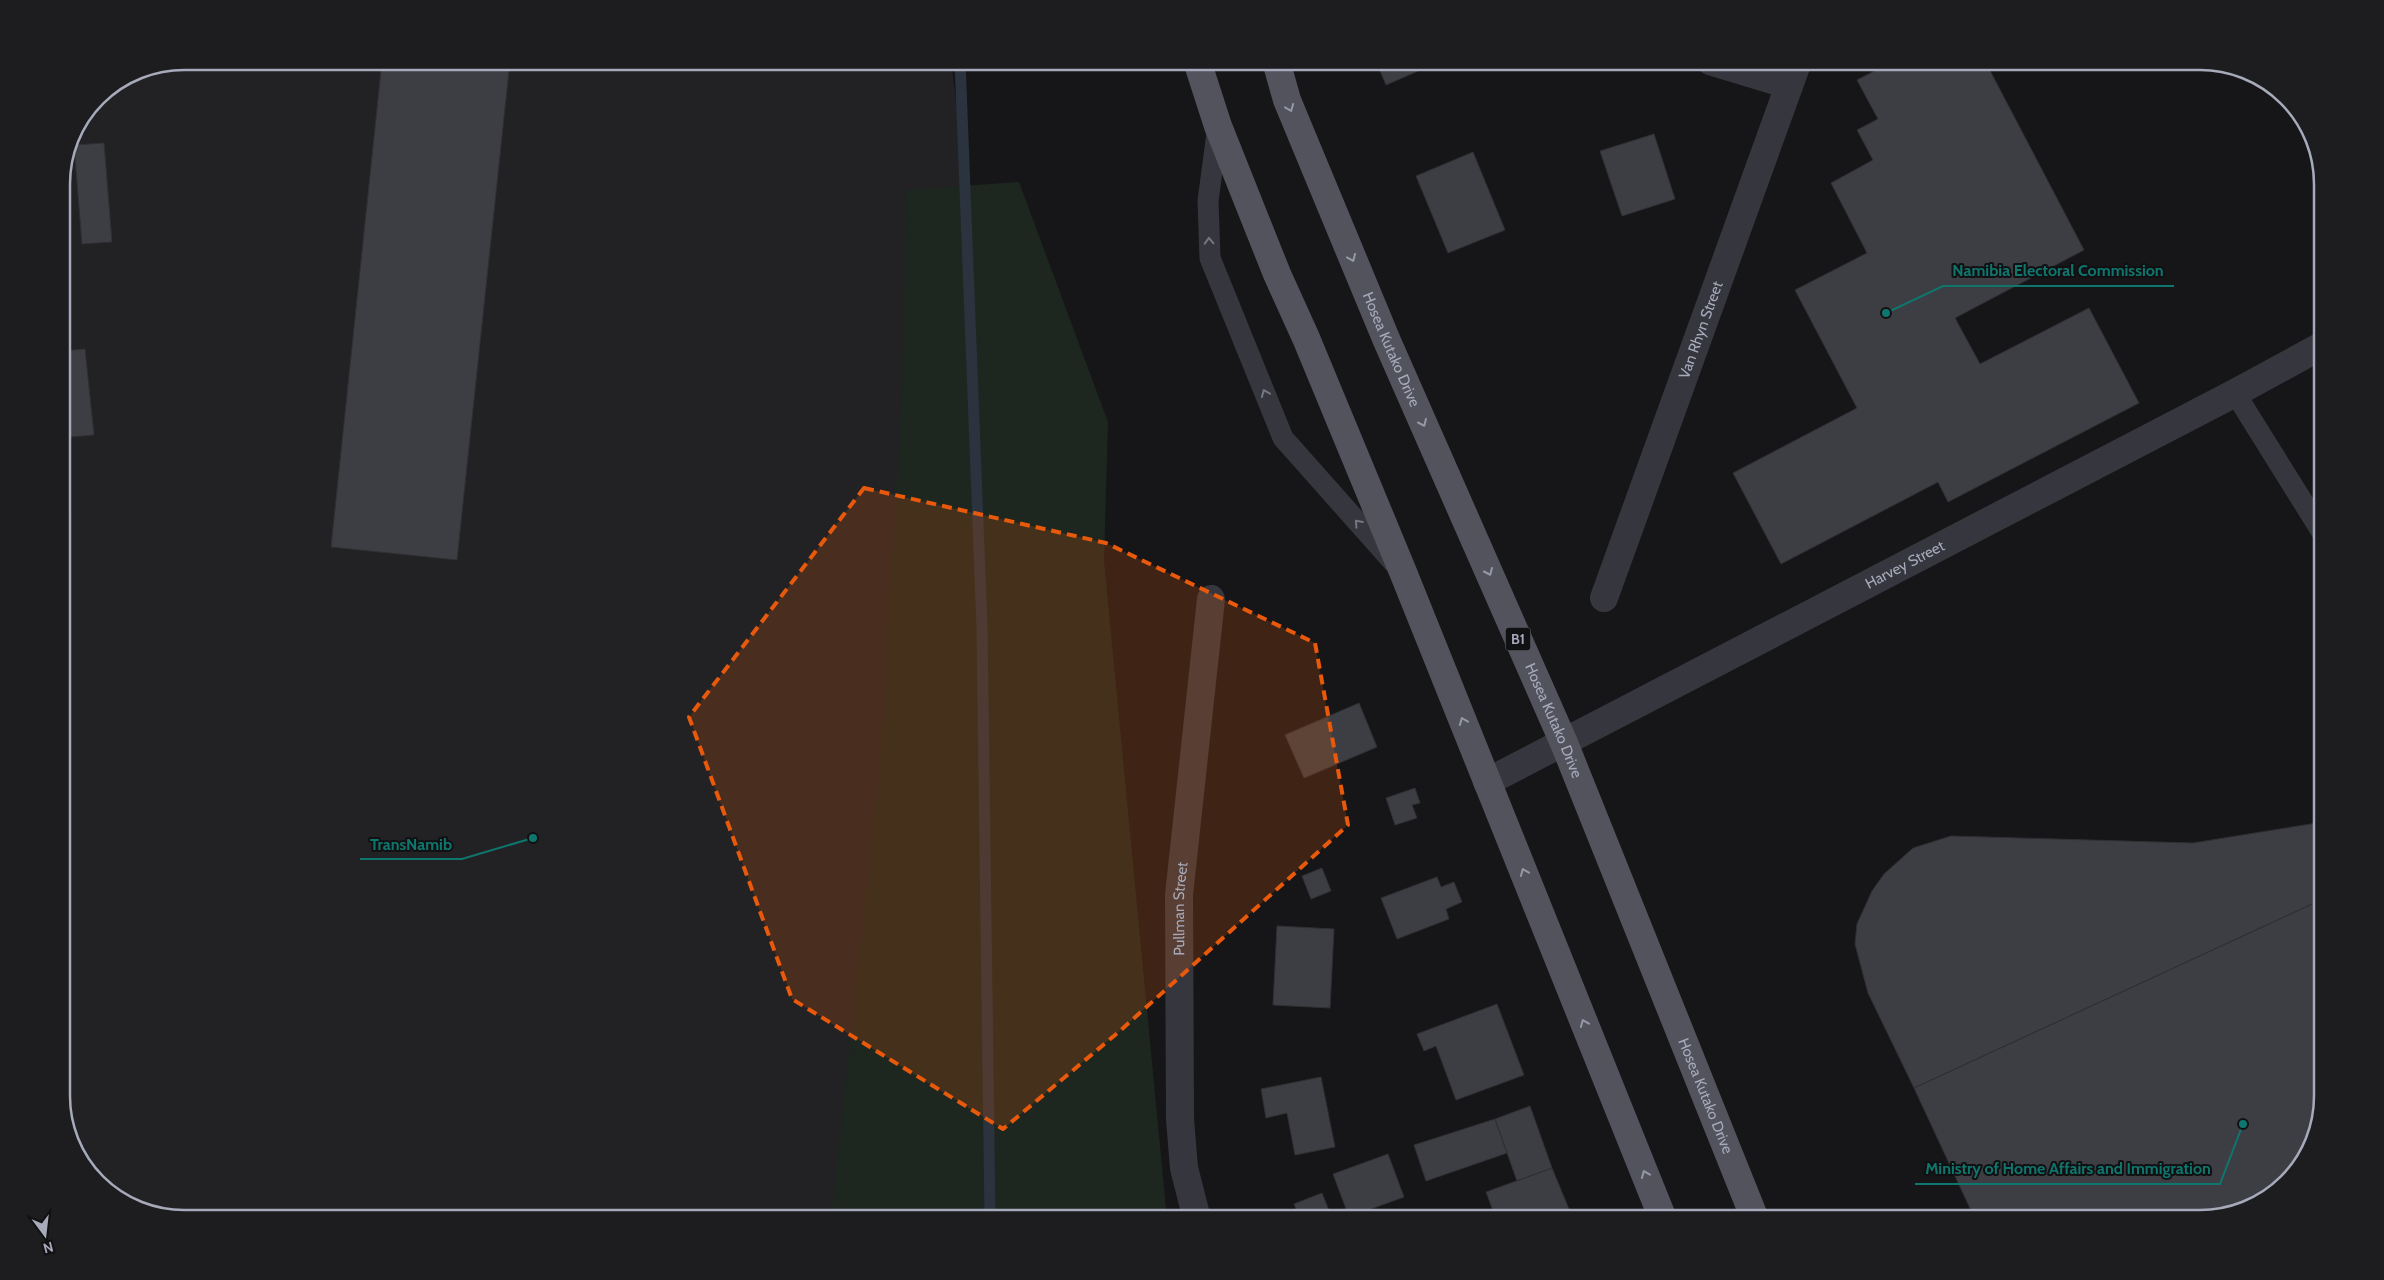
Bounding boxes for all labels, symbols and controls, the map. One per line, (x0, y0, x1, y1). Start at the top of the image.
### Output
one-way arrow (1283, 103, 1294, 112)
one-way arrow (1204, 237, 1215, 245)
one-way arrow (1346, 253, 1357, 262)
callout: Namibia Electoral Commission (1943, 255, 2174, 286)
text: Namibia Electoral Commission (1952, 261, 2164, 280)
street label: Van Rhyn Street (1675, 279, 1727, 381)
street label: Hosea Kutako Drive (1359, 290, 1424, 410)
one-way arrow (1260, 389, 1271, 398)
one-way arrow (1417, 418, 1428, 427)
one-way arrow (1355, 519, 1364, 528)
street label: Harvey Street (1862, 537, 1948, 593)
one-way arrow (1482, 567, 1493, 576)
road number: B1 (1506, 628, 1530, 650)
street label: Hosea Kutako Drive (1521, 660, 1586, 781)
one-way arrow (1459, 717, 1469, 726)
callout: TransNamib (360, 828, 462, 859)
text: TransNamib (370, 835, 452, 854)
street label: Pullman Street (1170, 861, 1192, 956)
one-way arrow (1519, 868, 1530, 877)
one-way arrow (1580, 1019, 1591, 1028)
street label: Hosea Kutako Drive (1674, 1035, 1737, 1157)
callout: Ministry of Home Affairs and Immigration (1915, 1153, 2220, 1184)
text: Ministry of Home Affairs and Immigration (1925, 1159, 2211, 1178)
one-way arrow (1641, 1170, 1651, 1178)
north arrow (20, 1210, 70, 1260)
text: N (41, 1238, 55, 1258)

